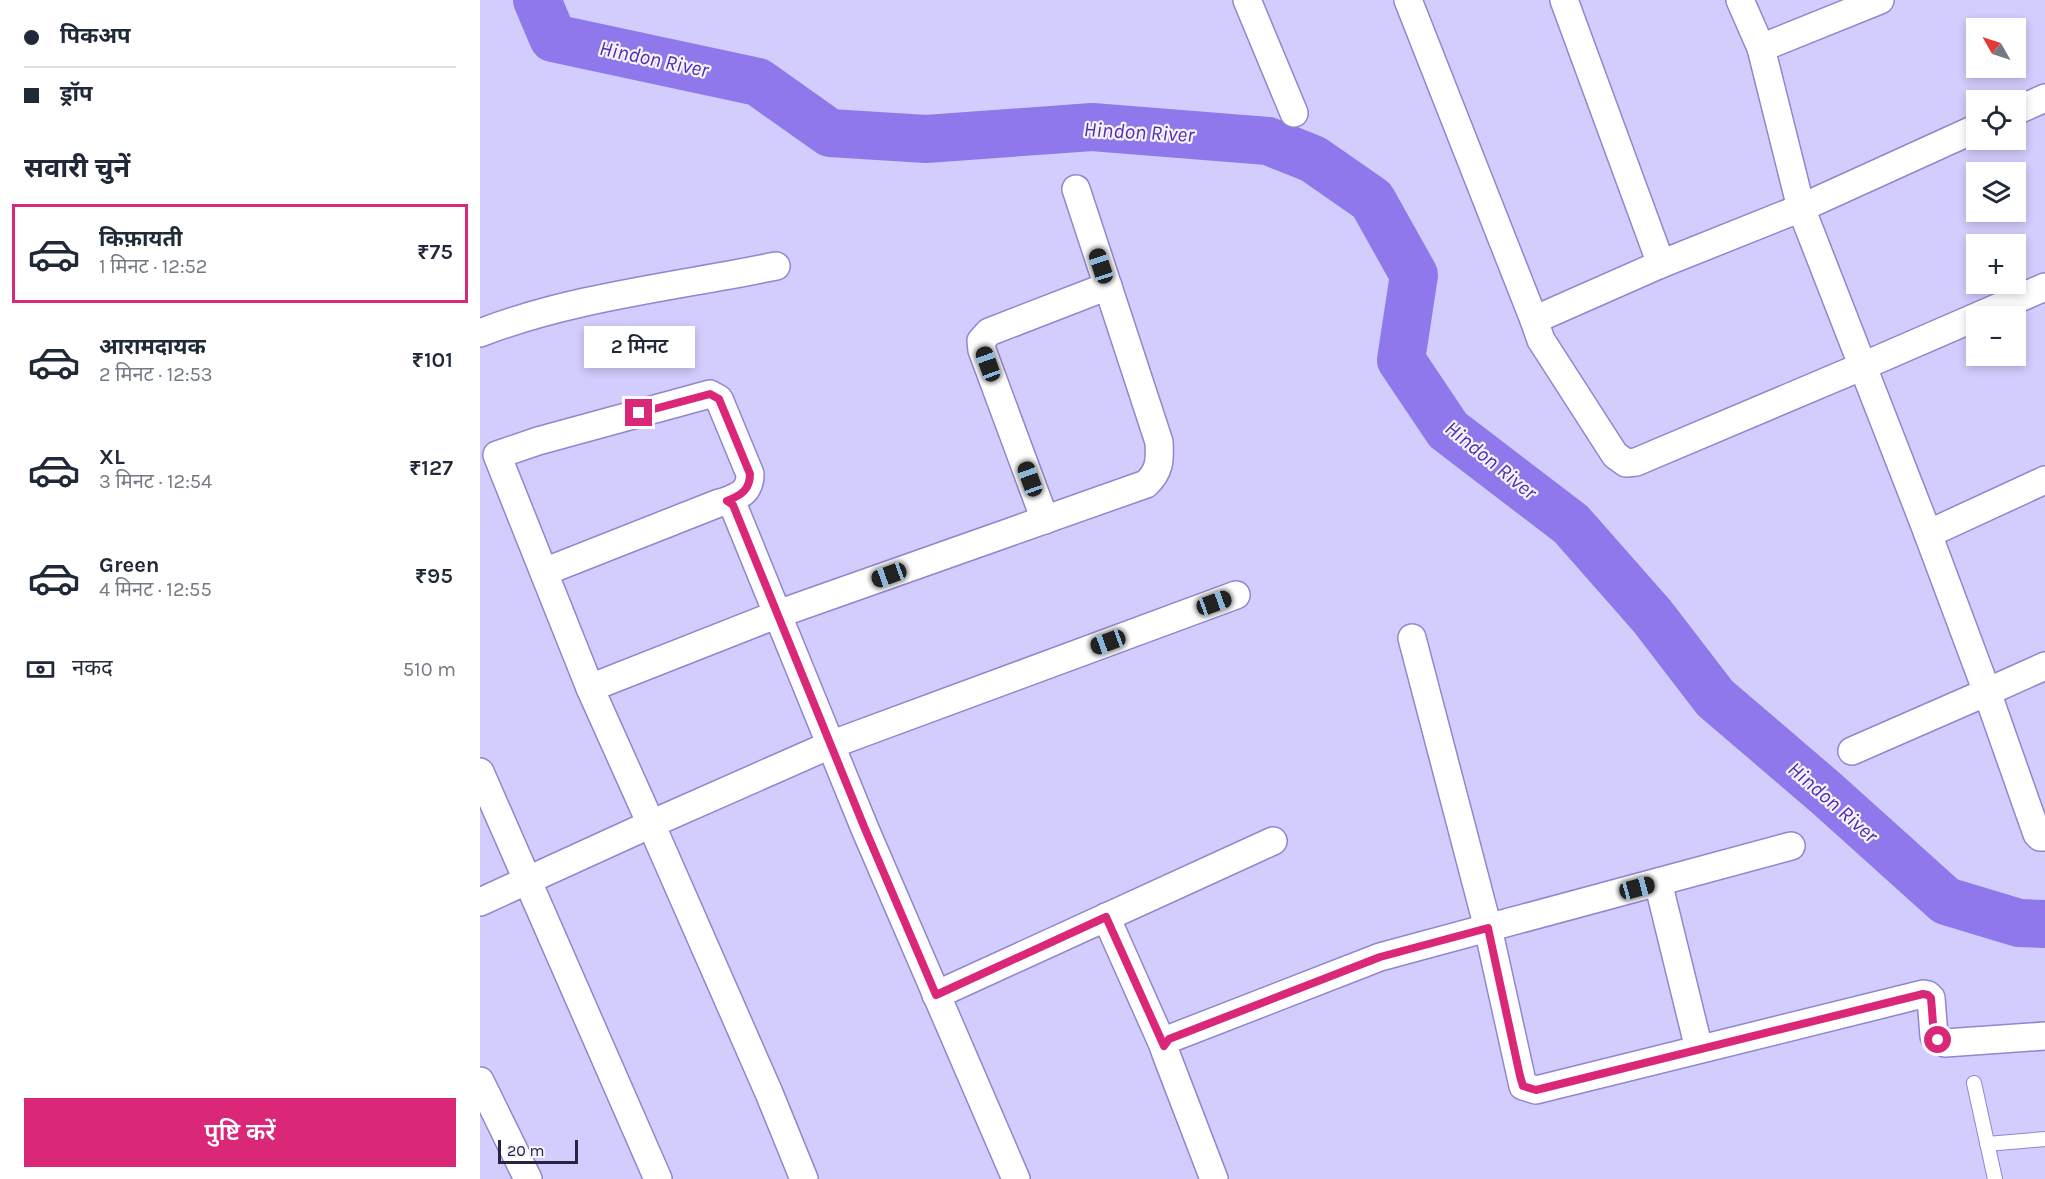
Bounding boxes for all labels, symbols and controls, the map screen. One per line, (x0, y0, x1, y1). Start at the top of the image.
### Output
north arrow (1966, 18, 2026, 78)
map controls (1966, 18, 2026, 366)
text: पिकअप (60, 23, 131, 49)
water label: Hindon River (597, 36, 711, 82)
text: ड्रॉप (60, 81, 93, 107)
button: locate (1966, 90, 2026, 150)
water label: Hindon River (1083, 117, 1196, 147)
text: सवारी चुनें (24, 152, 130, 184)
button: layers (1966, 162, 2026, 222)
text: किफ़ायती (99, 226, 183, 252)
icon: car (27, 227, 81, 281)
button: + (1966, 234, 2026, 294)
text: ₹75 (417, 239, 453, 265)
car (1087, 246, 1115, 286)
text: 1 मिनट · 12:52 (99, 255, 207, 278)
button: − (1966, 306, 2026, 366)
callout: 2 मिनट (584, 326, 694, 368)
text: आरामदायक (99, 334, 206, 360)
icon: car (27, 335, 81, 389)
text: 2 मिनट (611, 335, 668, 358)
car (973, 344, 1003, 384)
text: ₹101 (412, 347, 453, 373)
text: 2 मिनट · 12:53 (99, 363, 213, 386)
route end (625, 399, 652, 426)
water label: Hindon River (1440, 416, 1542, 505)
icon: car (27, 443, 81, 497)
text: XL (99, 444, 125, 470)
text: ₹127 (409, 455, 453, 481)
car (1015, 459, 1045, 499)
text: 3 मिनट · 12:54 (99, 470, 212, 493)
icon: car (27, 551, 81, 605)
text: Green (99, 552, 160, 578)
car (869, 560, 909, 590)
text: ₹95 (415, 563, 453, 589)
text: 4 मिनट · 12:55 (99, 578, 212, 601)
car (1194, 588, 1234, 618)
car (1088, 627, 1128, 657)
icon: cash (24, 653, 57, 686)
text: नकद (72, 655, 113, 681)
text: 510 m (403, 658, 456, 681)
water label: Hindon River (1783, 757, 1883, 848)
car (1617, 875, 1657, 901)
route start (1924, 1026, 1951, 1053)
button: पुष्टि करें (24, 1098, 456, 1167)
scale bar (498, 1137, 578, 1164)
text: 20 m (507, 1141, 545, 1160)

